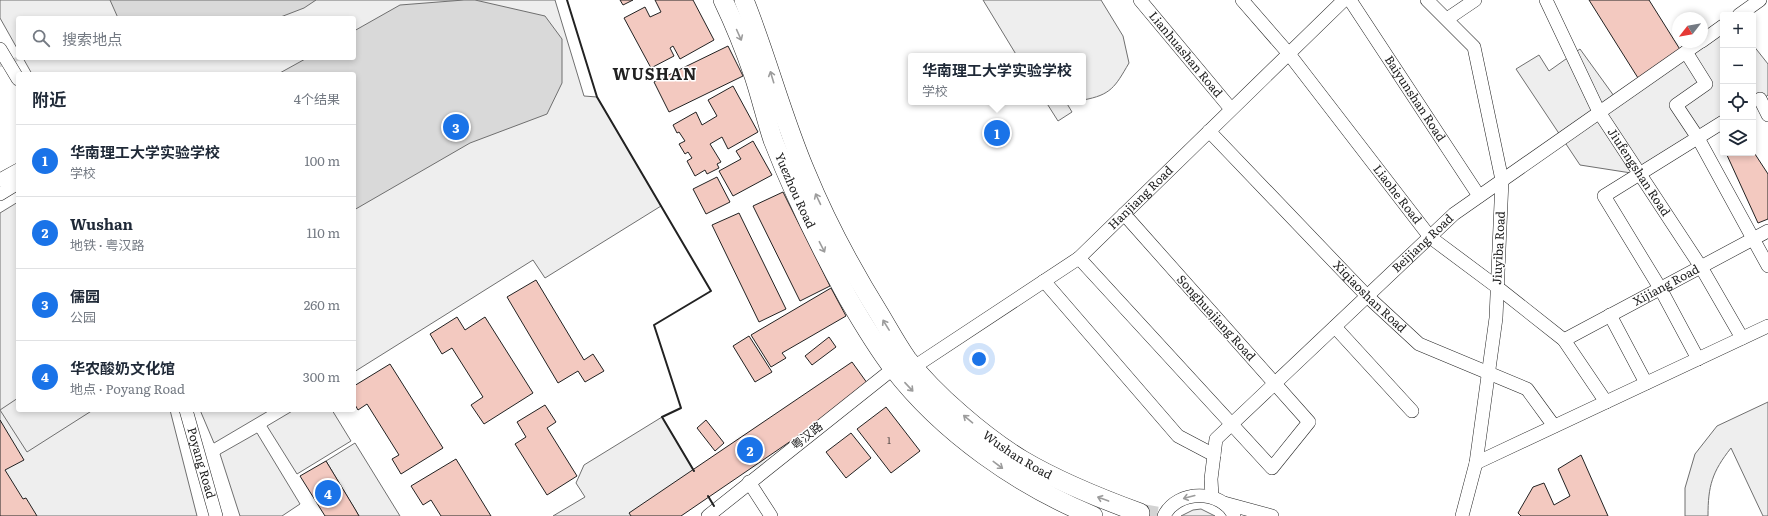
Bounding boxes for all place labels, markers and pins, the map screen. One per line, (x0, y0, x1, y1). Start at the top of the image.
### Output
pin: 3 (443, 112, 469, 142)
pin: 1 (984, 118, 1010, 148)
pin: 2 (737, 435, 763, 465)
pin: 4 (315, 478, 341, 508)

